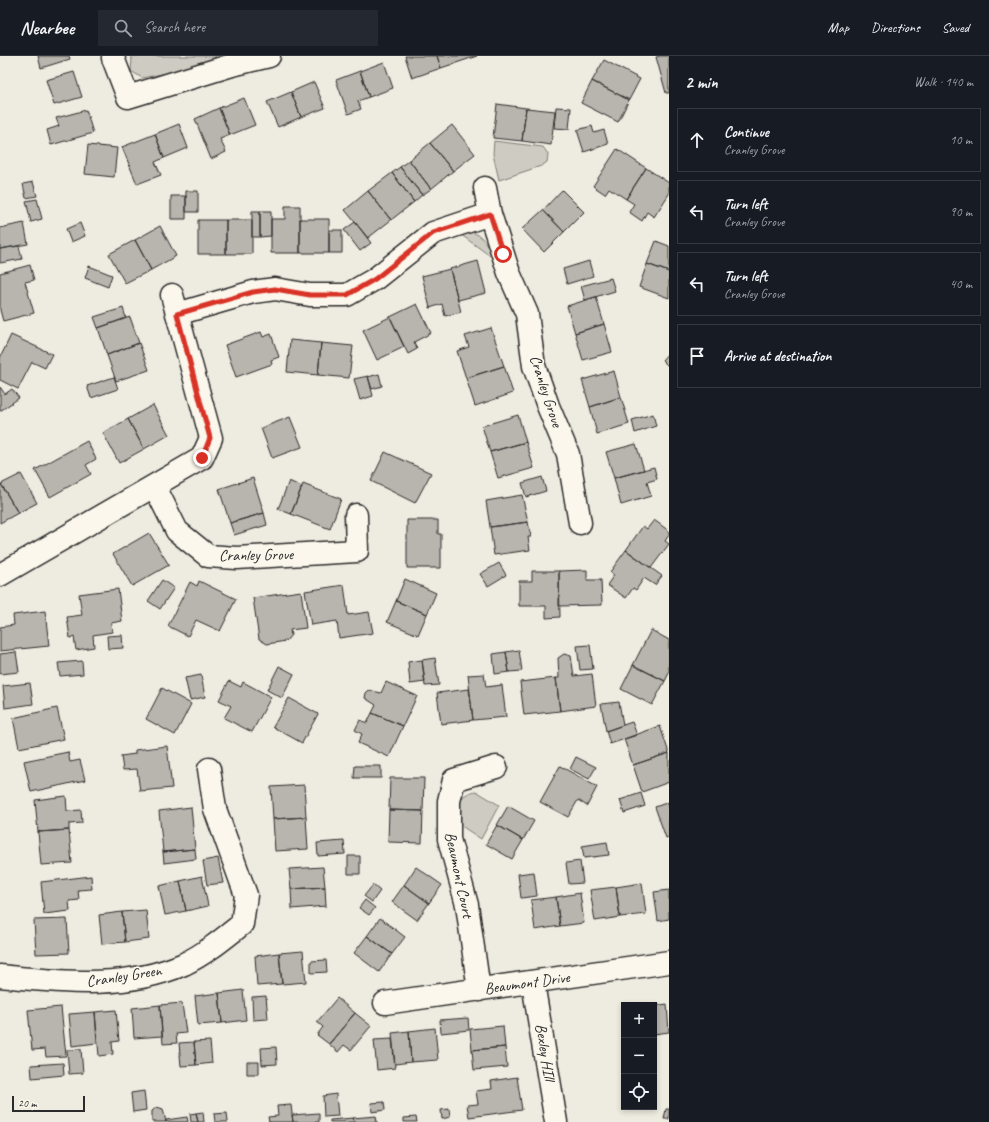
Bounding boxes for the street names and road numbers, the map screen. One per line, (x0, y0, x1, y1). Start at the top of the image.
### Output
street label: Cranley Grove (525, 353, 568, 431)
street label: Cranley Grove (219, 544, 295, 566)
street label: Beaumont Court (440, 830, 478, 921)
street label: Cranley Green (85, 960, 164, 992)
street label: Beaumont Drive (483, 967, 573, 999)
street label: Bexley HIll (531, 1022, 560, 1085)

